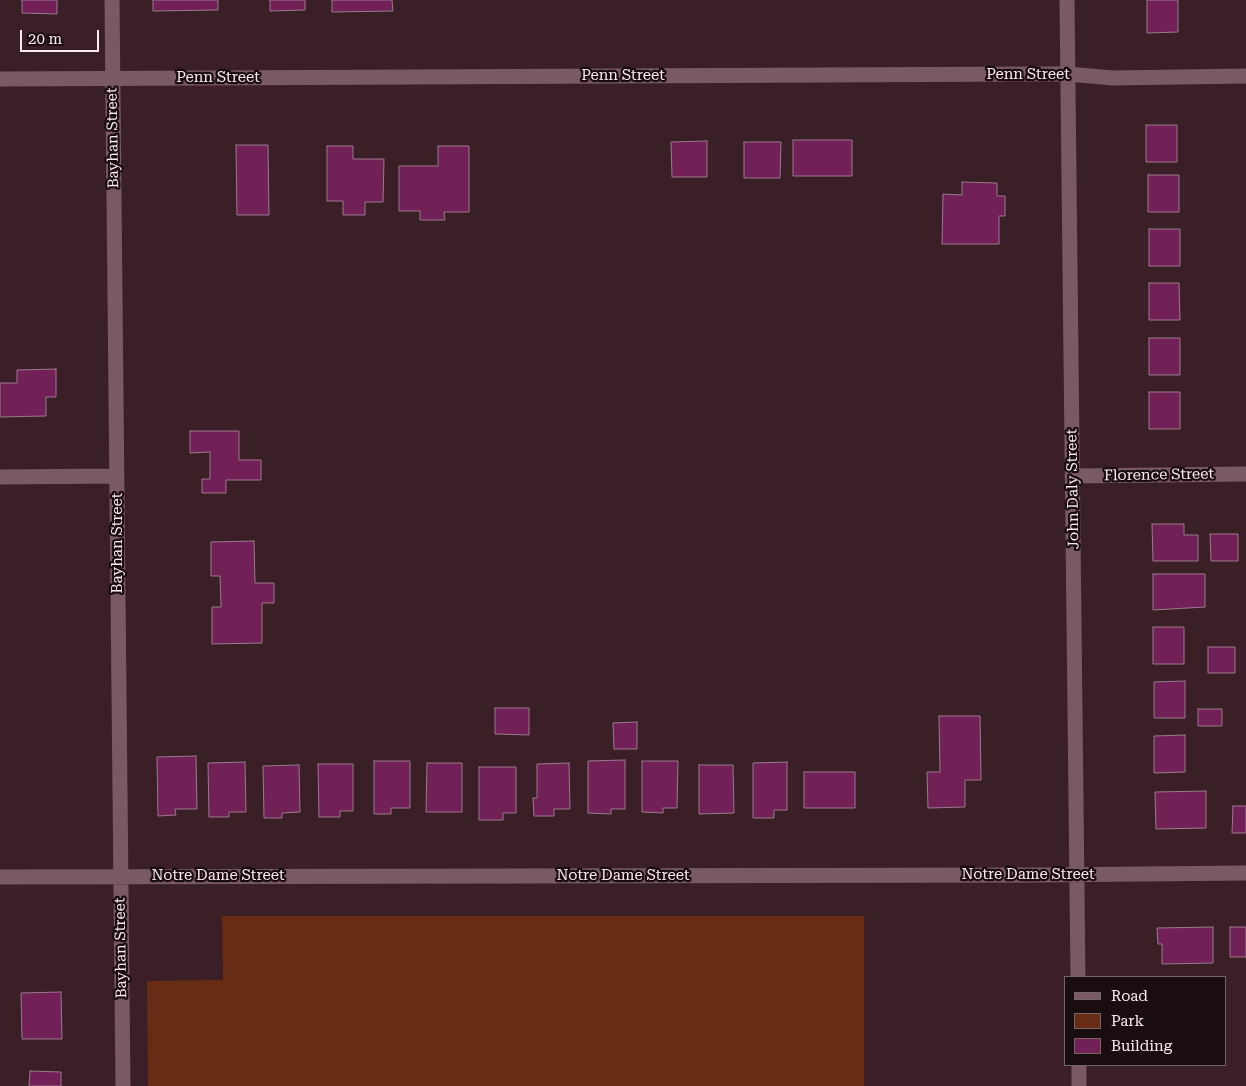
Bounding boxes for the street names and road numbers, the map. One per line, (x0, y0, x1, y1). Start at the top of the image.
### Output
street label: Penn Street (986, 66, 1070, 84)
street label: Penn Street (581, 67, 665, 85)
street label: Penn Street (176, 69, 260, 87)
street label: Bayhan Street (103, 87, 123, 189)
street label: John Daly Street (1063, 429, 1083, 549)
street label: Florence Street (1104, 465, 1214, 485)
street label: Bayhan Street (109, 493, 127, 593)
street label: Notre Dame Street (961, 866, 1095, 884)
street label: Notre Dame Street (151, 867, 285, 885)
street label: Notre Dame Street (556, 867, 690, 885)
street label: Bayhan Street (111, 897, 131, 999)

